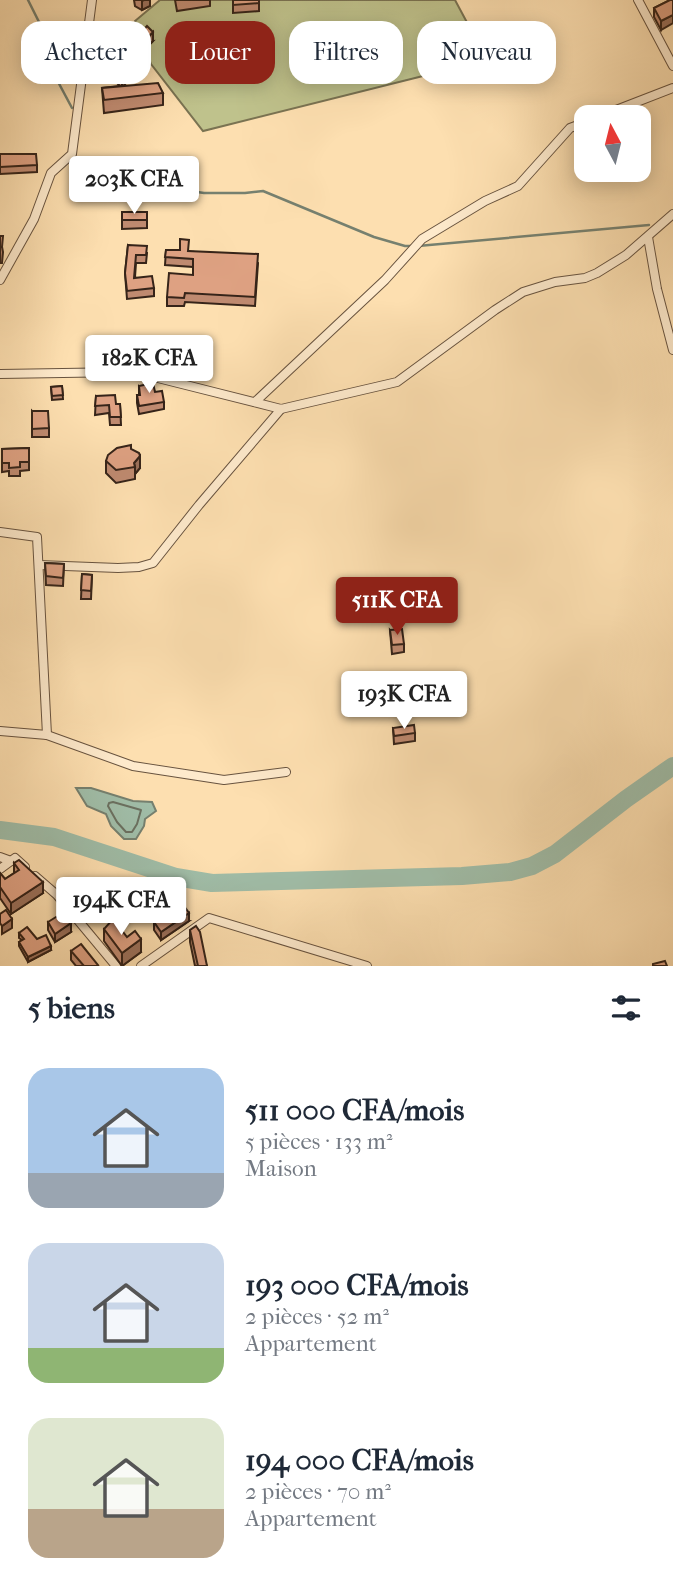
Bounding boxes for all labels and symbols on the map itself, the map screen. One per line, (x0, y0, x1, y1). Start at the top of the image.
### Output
north arrow (574, 105, 651, 182)
pin: 203K CFA (62, 156, 206, 216)
pin: 182K CFA (77, 336, 221, 395)
pin: 511K CFA (325, 578, 469, 637)
pin: 193K CFA (332, 672, 476, 731)
pin: 194K CFA (49, 878, 193, 937)

